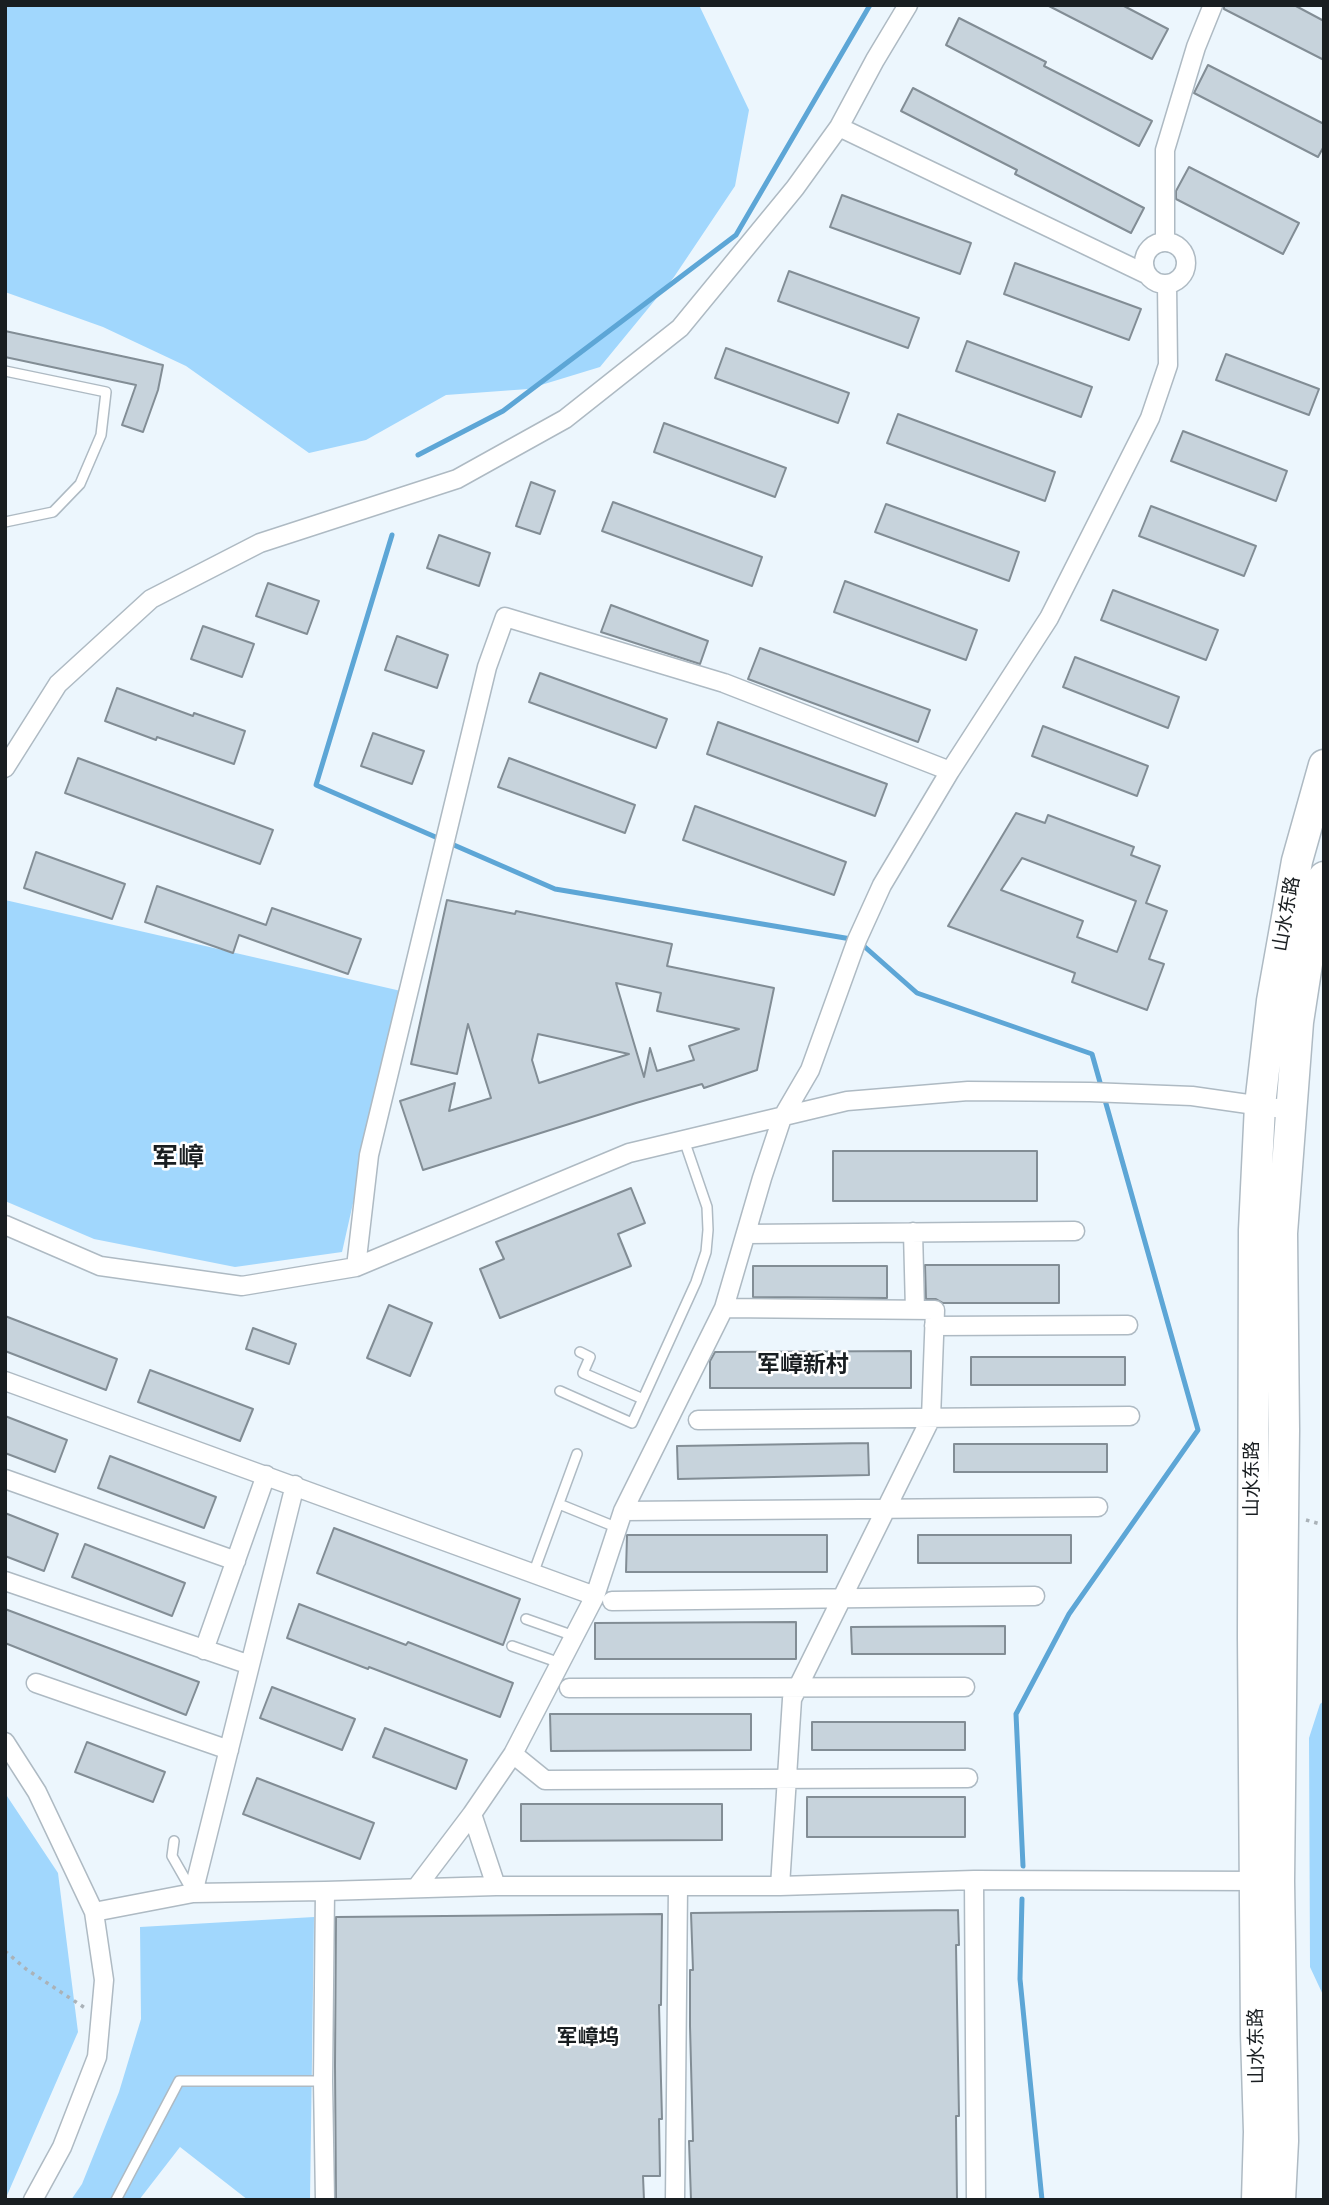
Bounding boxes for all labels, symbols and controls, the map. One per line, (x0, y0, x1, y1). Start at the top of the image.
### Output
street label: 山水东路 (1269, 875, 1305, 953)
district label: 军嶂 (152, 1143, 204, 1175)
district label: 军嶂新村 (757, 1351, 849, 1379)
street label: 山水东路 (1242, 1441, 1264, 1517)
street label: 山水东路 (1245, 2008, 1269, 2084)
district label: 军嶂坞 (557, 2025, 619, 2051)

